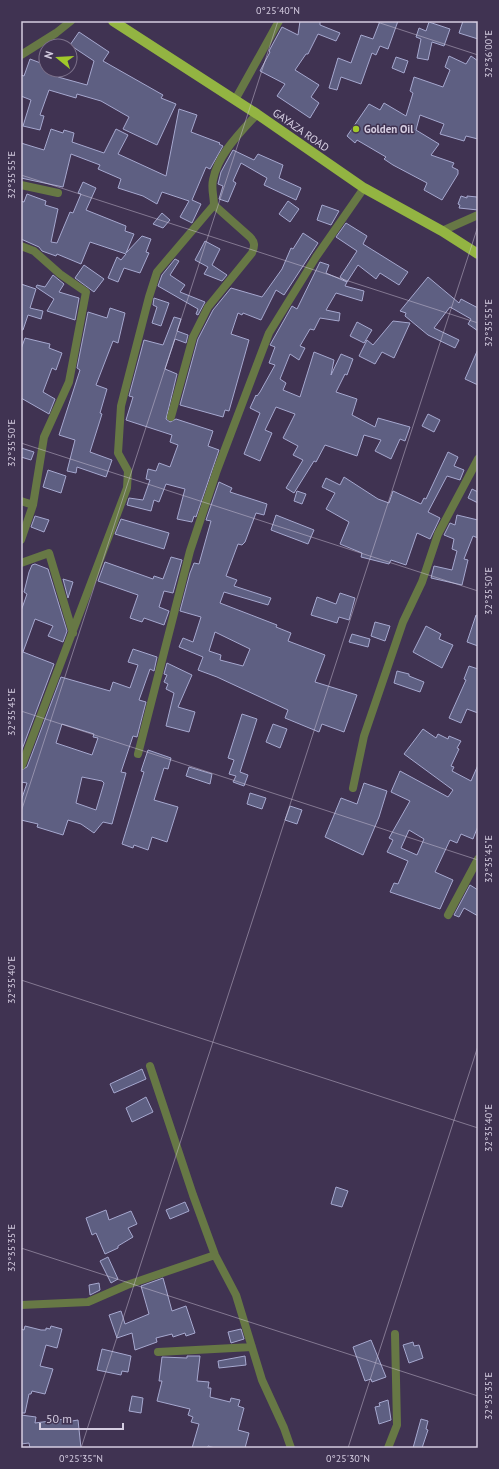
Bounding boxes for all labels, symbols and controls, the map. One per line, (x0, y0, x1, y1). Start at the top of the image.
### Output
text: 0°25'40"N (256, 4, 300, 17)
text: 32°36'00"E (482, 30, 495, 78)
north arrow (38, 38, 78, 78)
text: N (41, 49, 56, 61)
street label: GAYAZA ROAD (270, 105, 332, 155)
place label: Golden Oil (364, 122, 414, 136)
marker: Golden Oil (351, 124, 361, 134)
text: 32°35'55"E (5, 151, 18, 199)
text: 32°35'55"E (482, 299, 495, 347)
text: 32°35'50"E (5, 419, 18, 467)
text: 32°35'50"E (482, 567, 495, 615)
text: 32°35'45"E (5, 688, 18, 736)
text: 32°35'45"E (482, 835, 495, 883)
text: 32°35'40"E (5, 956, 18, 1004)
text: 32°35'40"E (482, 1104, 495, 1152)
text: 32°35'35"E (5, 1224, 18, 1272)
text: 32°35'35"E (482, 1372, 495, 1420)
scale bar (40, 1405, 123, 1431)
text: 50 m (46, 1411, 72, 1426)
text: 0°25'35"N (59, 1452, 103, 1465)
text: 0°25'30"N (326, 1452, 370, 1465)

